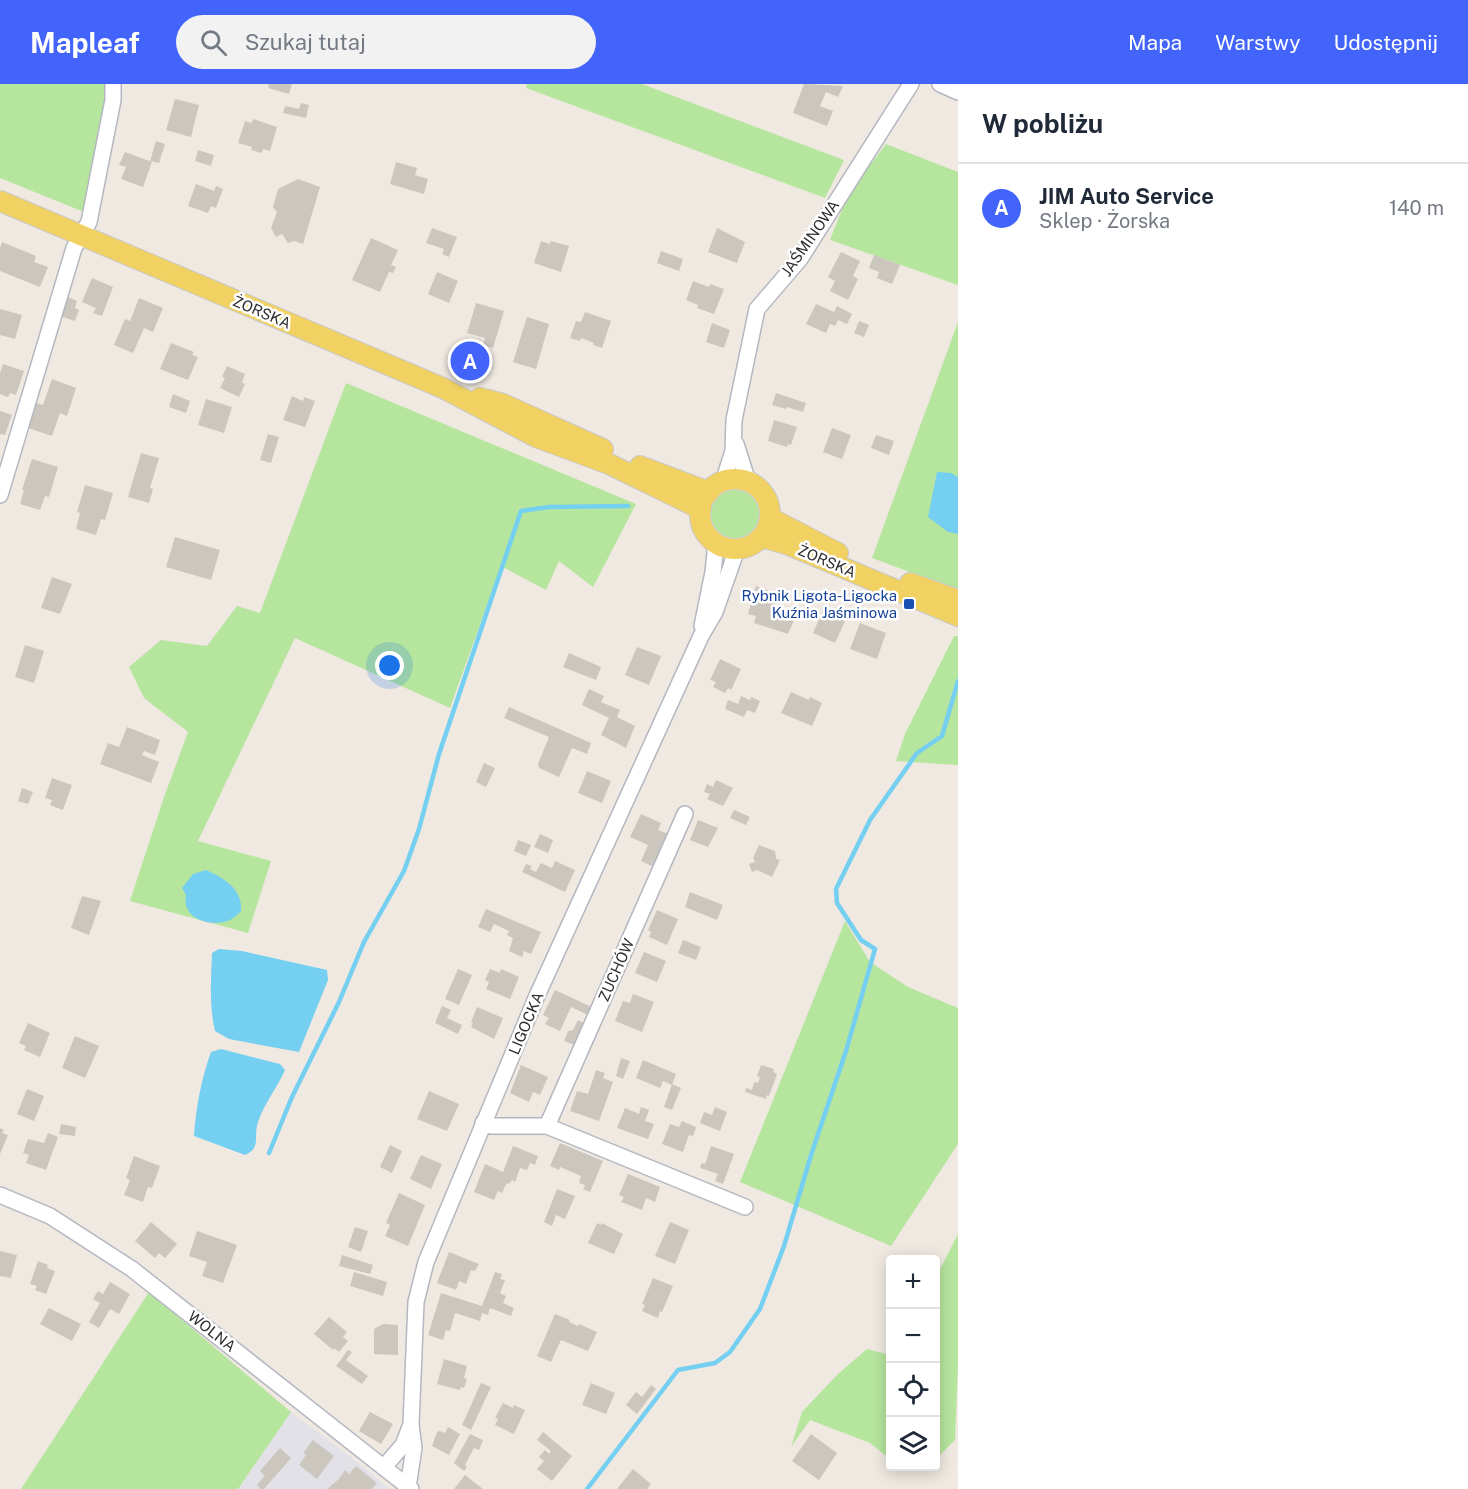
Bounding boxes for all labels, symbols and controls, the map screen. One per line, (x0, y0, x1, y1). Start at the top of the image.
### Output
search box (176, 15, 596, 69)
text: Mapleaf (30, 26, 140, 59)
icon: search (197, 26, 230, 59)
text: Szukaj tutaj (245, 29, 366, 55)
text: Mapa (1128, 30, 1182, 55)
text: Warstwy (1215, 30, 1300, 55)
text: Udostępnij (1333, 30, 1438, 55)
text: W pobliżu (982, 108, 1103, 139)
text: JIM Auto Service (1039, 183, 1214, 209)
street label: JAŚMINOWA (777, 196, 843, 279)
text: A (994, 196, 1009, 220)
text: 140 m (1389, 196, 1444, 220)
text: Sklep · Żorska (1039, 209, 1170, 233)
street label: ŻORSKA (230, 291, 294, 332)
pin: A (450, 338, 490, 384)
street label: ŻORSKA (795, 540, 859, 581)
place label: Rybnik Ligota-Ligocka Kuźnia Jaśminowa (742, 587, 897, 621)
marker: Rybnik Ligota-Ligocka Kuźnia Jaśminowa (902, 597, 916, 611)
your location (375, 651, 404, 680)
street label: ZUCHÓW (594, 936, 637, 1004)
street label: LIGOCKA (505, 989, 547, 1057)
map controls (886, 1255, 940, 1471)
button: + (886, 1255, 940, 1309)
street label: WOLNA (185, 1307, 239, 1355)
button: − (886, 1309, 940, 1363)
button: locate (886, 1363, 940, 1417)
button: layers (886, 1417, 940, 1471)

